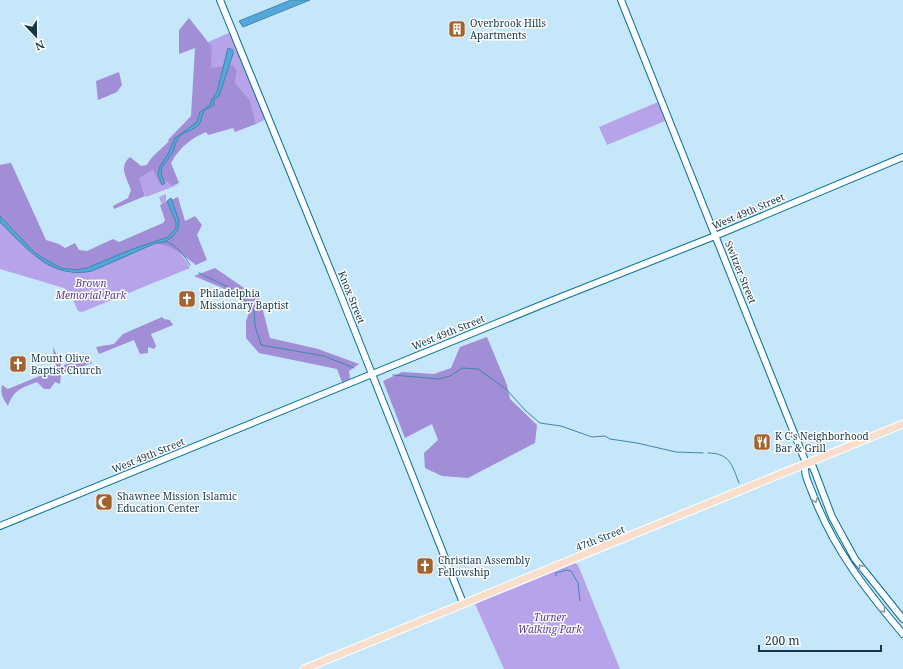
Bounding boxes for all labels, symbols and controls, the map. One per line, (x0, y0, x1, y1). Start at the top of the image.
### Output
north arrow (16, 16, 56, 56)
place label: Overbrook Hills Apartments (470, 16, 546, 42)
building icon: Overbrook Hills Apartments (447, 19, 467, 39)
text: N (33, 37, 47, 54)
street label: West 49th Street (710, 189, 787, 233)
street label: Switzer Street (722, 239, 760, 306)
street label: Knox Street (335, 269, 369, 326)
park label: Brown Memorial Park (55, 276, 127, 302)
place label: Philadelphia Missionary Baptist (200, 286, 289, 312)
church icon: Philadelphia Missionary Baptist (177, 289, 197, 309)
street label: West 49th Street (410, 311, 487, 353)
place label: Mount Olive Baptist Church (31, 351, 102, 377)
church icon: Mount Olive Baptist Church (8, 354, 28, 374)
place label: K C's Neighborhood Bar & Grill (775, 429, 869, 455)
restaurant icon: K C's Neighborhood Bar & Grill (752, 432, 772, 452)
street label: West 49th Street (110, 434, 187, 476)
place label: Shawnee Mission Islamic Education Center (117, 489, 237, 515)
mosque icon: Shawnee Mission Islamic Education Center (94, 492, 114, 512)
one-way arrow (810, 496, 818, 503)
street label: 47th Street (573, 522, 627, 554)
place label: Christian Assembly Fellowship (438, 553, 530, 579)
church icon: Christian Assembly Fellowship (415, 556, 435, 576)
one-way arrow (858, 564, 866, 571)
one-way arrow (878, 605, 885, 612)
park label: Turner Walking Park (518, 610, 582, 636)
scale bar (759, 627, 881, 653)
text: 200 m (765, 632, 800, 649)

